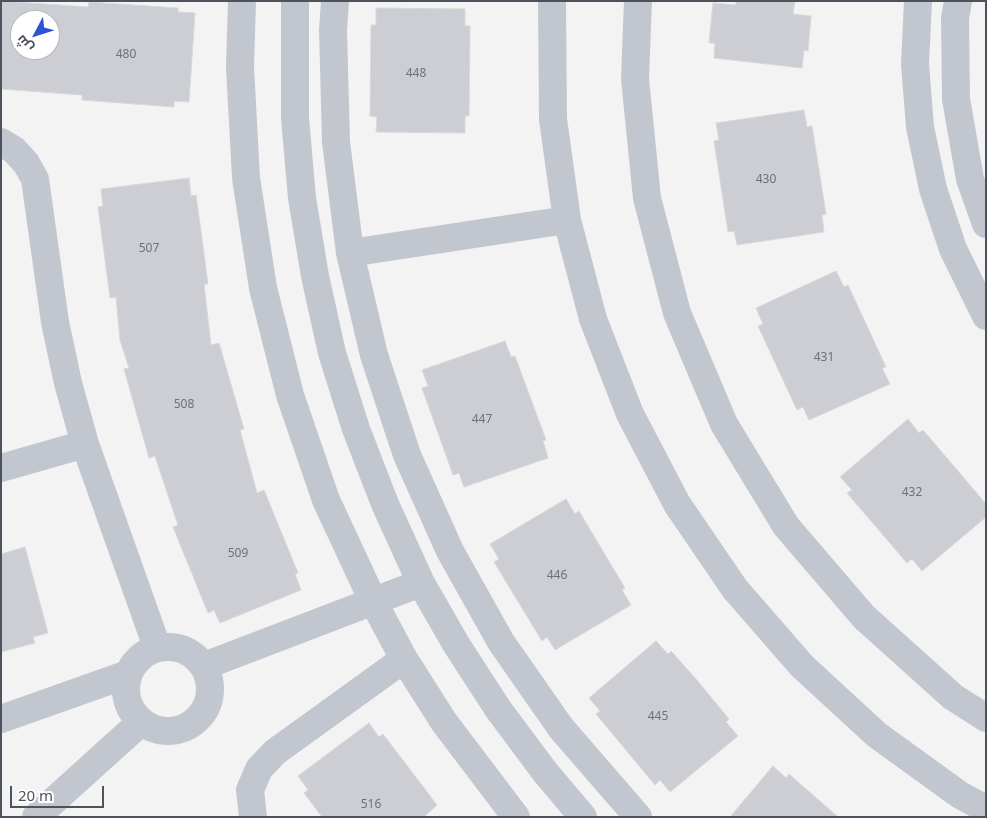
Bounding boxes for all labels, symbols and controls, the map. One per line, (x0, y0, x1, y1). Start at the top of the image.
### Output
north arrow (10, 10, 60, 60)
text: ش (11, 31, 37, 57)
house number: 480 (116, 48, 136, 62)
house number: 448 (406, 67, 426, 81)
house number: 430 (756, 173, 776, 187)
house number: 507 (139, 242, 159, 256)
house number: 431 (814, 351, 834, 365)
house number: 508 (174, 398, 194, 412)
house number: 447 (472, 413, 492, 427)
house number: 432 (902, 486, 922, 500)
house number: 509 (228, 547, 248, 561)
house number: 446 (547, 569, 567, 583)
house number: 445 (648, 710, 668, 724)
scale bar (12, 776, 106, 808)
text: 20 m (18, 785, 53, 805)
house number: 516 (361, 798, 381, 812)

